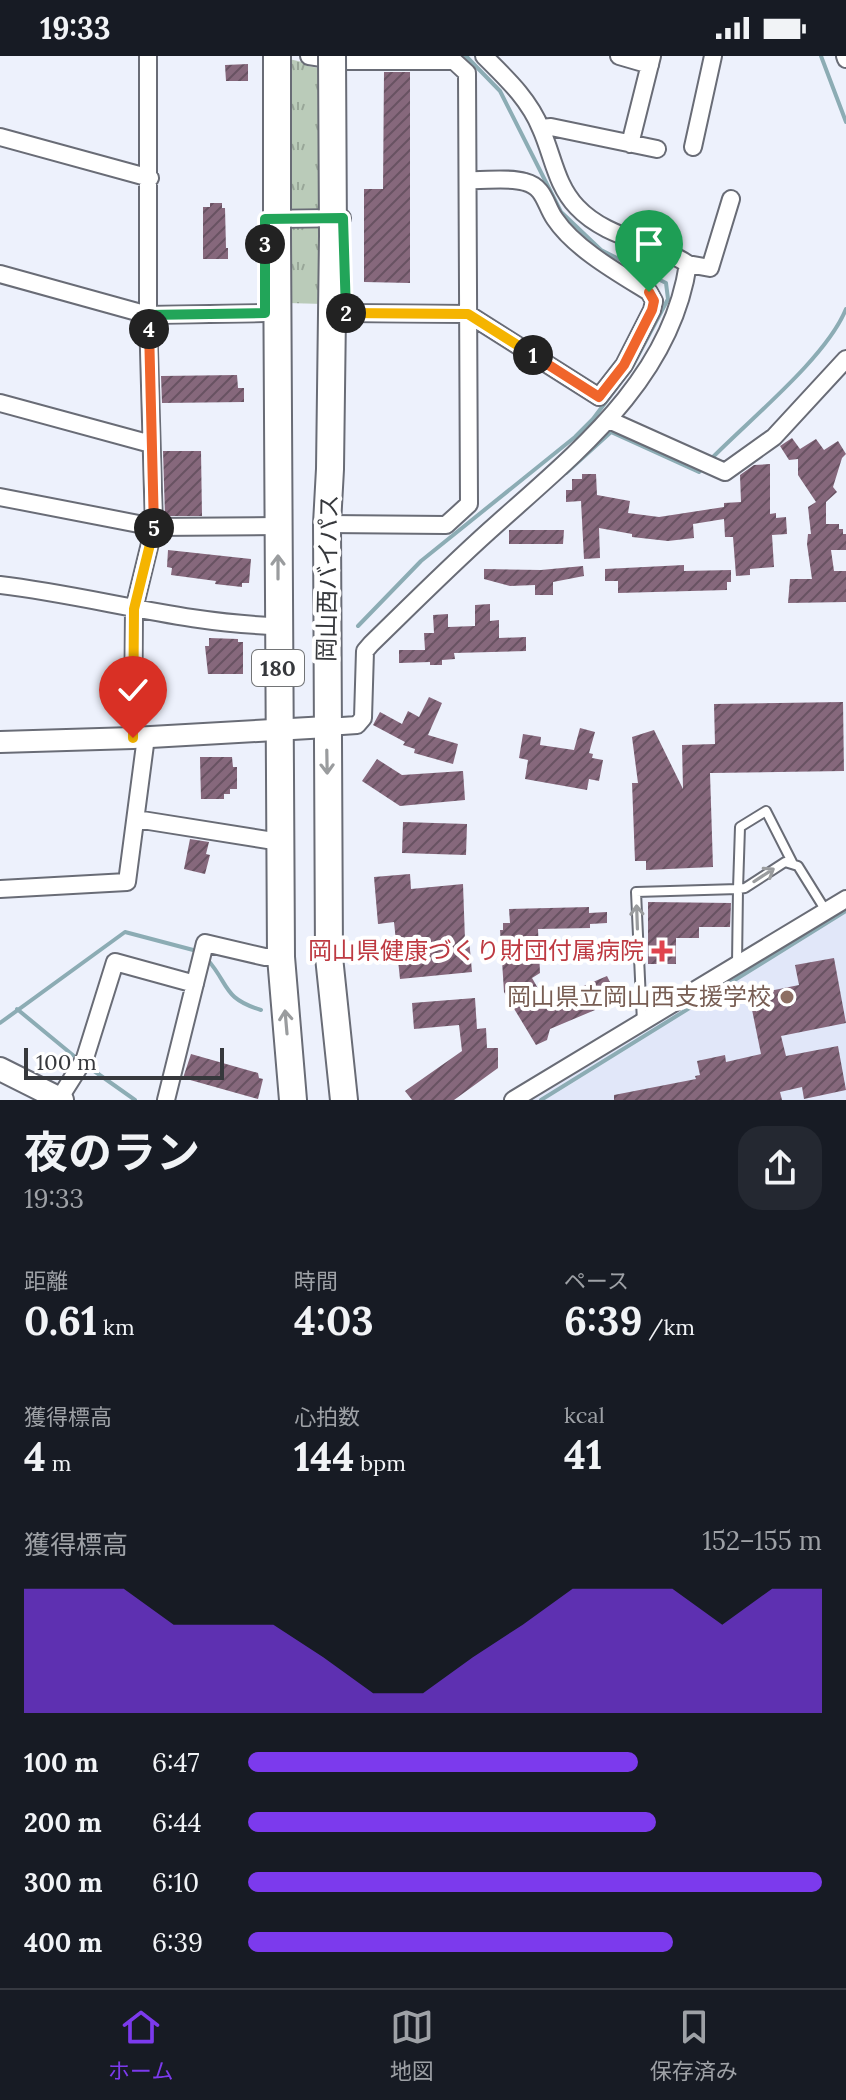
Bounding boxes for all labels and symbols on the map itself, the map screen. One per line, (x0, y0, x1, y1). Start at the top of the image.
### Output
pin (615, 210, 683, 292)
pin: 3 (245, 224, 285, 264)
pin: 2 (326, 293, 366, 333)
pin: 4 (129, 309, 169, 349)
pin: 1 (513, 335, 553, 375)
street label: 岡山西バイパス (311, 494, 344, 662)
pin: 5 (134, 508, 174, 548)
one-way arrow (270, 554, 286, 581)
road number: 180 (252, 650, 304, 686)
pin (99, 656, 167, 738)
one-way arrow (319, 748, 335, 775)
one-way arrow (753, 867, 775, 883)
one-way arrow (630, 904, 645, 931)
place label: 岡山県健康づくり財団付属病院 (308, 935, 644, 966)
marker: 岡山県健康づくり財団付属病院 (651, 940, 673, 962)
place label: 岡山県立岡山西支援学校 (507, 981, 771, 1012)
marker: 岡山県立岡山西支援学校 (778, 988, 796, 1006)
one-way arrow (278, 1009, 293, 1036)
scale bar (24, 1044, 224, 1080)

